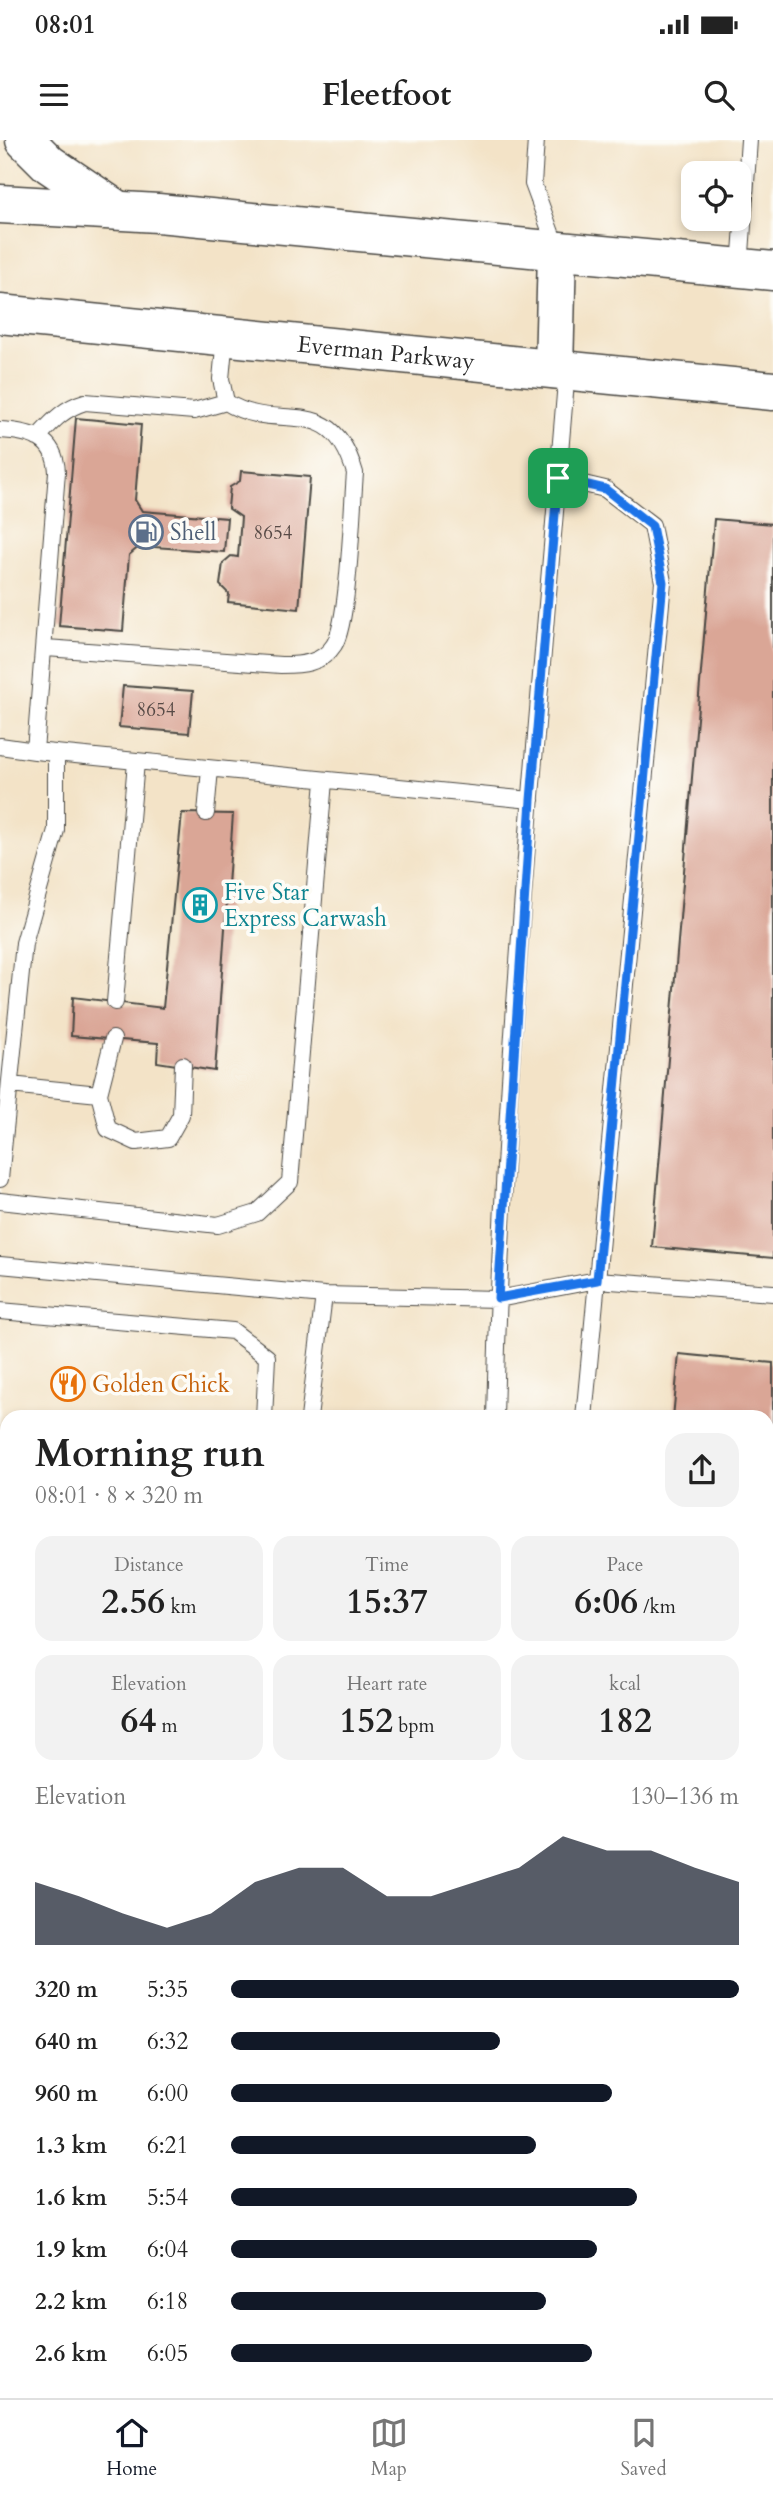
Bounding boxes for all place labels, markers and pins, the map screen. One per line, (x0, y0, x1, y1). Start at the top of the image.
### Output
pin (528, 448, 588, 508)
fuel station icon: Shell (127, 513, 165, 551)
place label: Shell (170, 517, 216, 548)
place label: Five Star Express Carwash (224, 877, 387, 934)
building icon: Five Star Express Carwash (181, 886, 219, 924)
restaurant icon: Golden Chick (49, 1365, 87, 1403)
place label: Golden Chick (92, 1369, 231, 1400)

